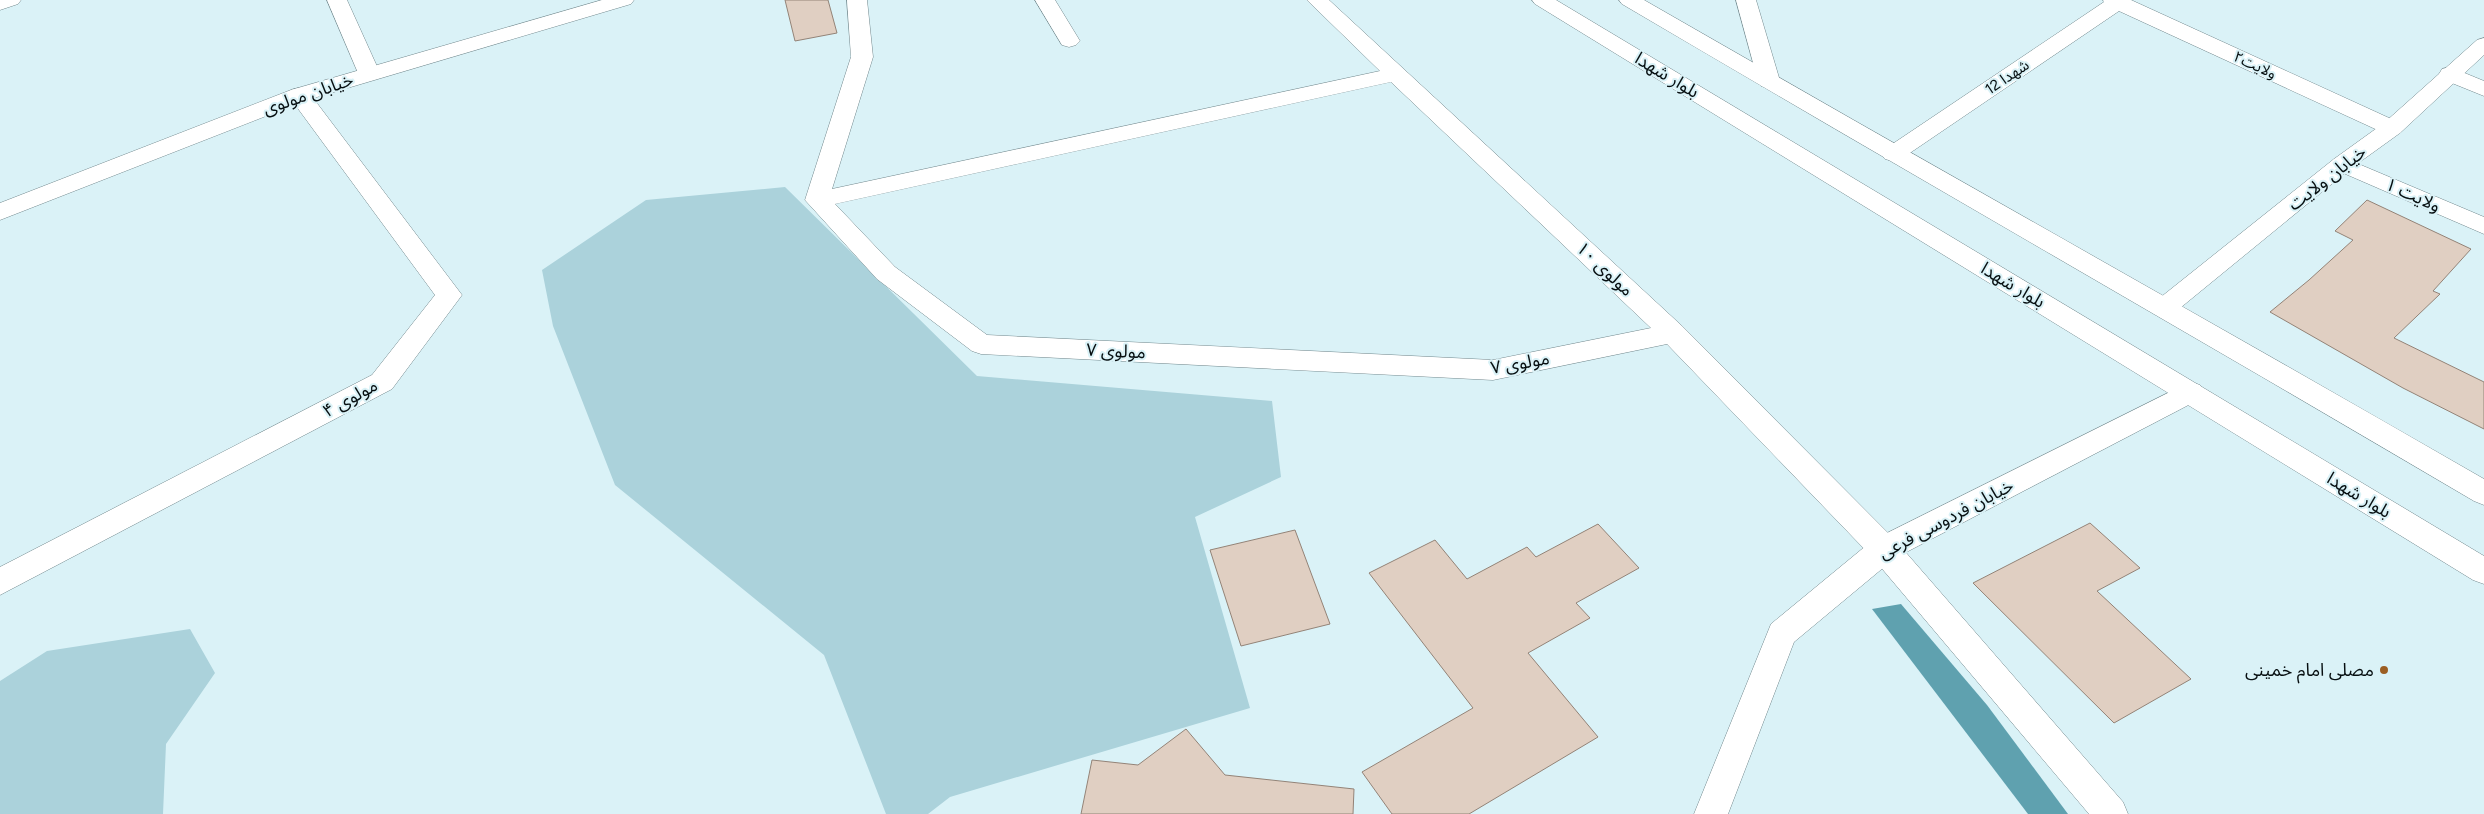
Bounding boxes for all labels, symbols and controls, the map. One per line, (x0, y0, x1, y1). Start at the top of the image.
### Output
street label: بلوار شهدا (1631, 47, 1703, 103)
street label: ولایت۲ (2231, 47, 2279, 83)
street label: شهدا 12 (1982, 56, 2033, 98)
street label: خیابان مولوی (260, 68, 356, 120)
street label: خیابان ولایت (2284, 141, 2370, 215)
street label: ولایت ۱ (2382, 173, 2444, 217)
street label: مولوی ۱۰ (1572, 237, 1638, 301)
street label: بلوار شهدا (1977, 257, 2049, 313)
street label: مولوی ۷ (1086, 338, 1146, 364)
street label: مولوی ۷ (1489, 347, 1551, 379)
street label: مولوی ۴ (319, 374, 381, 422)
street label: بلوار شهدا (2323, 467, 2395, 523)
street label: خیابان فردوسی فرعی (1875, 474, 2017, 564)
place label: مصلی امام خمینی (2245, 659, 2374, 684)
marker: مصلی امام خمینی (2378, 664, 2390, 676)

